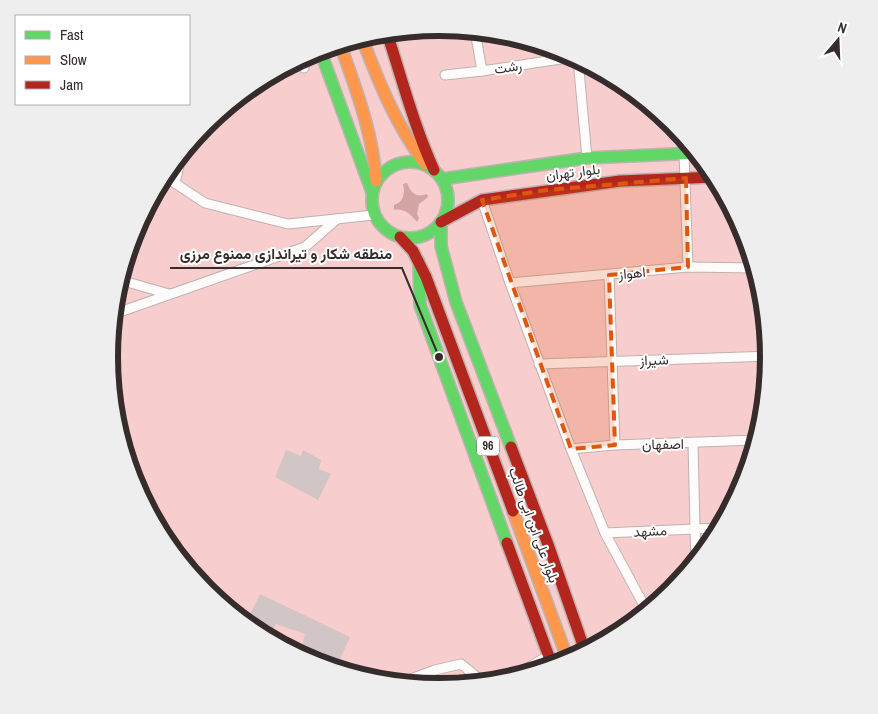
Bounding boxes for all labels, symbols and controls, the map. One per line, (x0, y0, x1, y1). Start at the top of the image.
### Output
legend (15, 15, 190, 105)
north arrow (813, 15, 863, 65)
text: N (835, 18, 849, 38)
text: Fast (60, 24, 84, 45)
text: Slow (60, 49, 87, 70)
street label: رشت (493, 56, 523, 78)
text: Jam (60, 74, 83, 95)
street label: بلوار تهران (545, 160, 601, 184)
callout: منطقه شکار و تیراندازی ممنوع مرزی (170, 238, 402, 268)
text: منطقه شکار و تیراندازی ممنوع مرزی (180, 243, 392, 264)
street label: اهواز (617, 263, 646, 283)
street label: شیراز (638, 350, 669, 370)
street label: اصفهان (642, 435, 684, 453)
road number: 96 (477, 436, 499, 456)
street label: بلوار علی ابن ابی طالب (505, 465, 563, 585)
street label: مشهد (633, 521, 667, 541)

